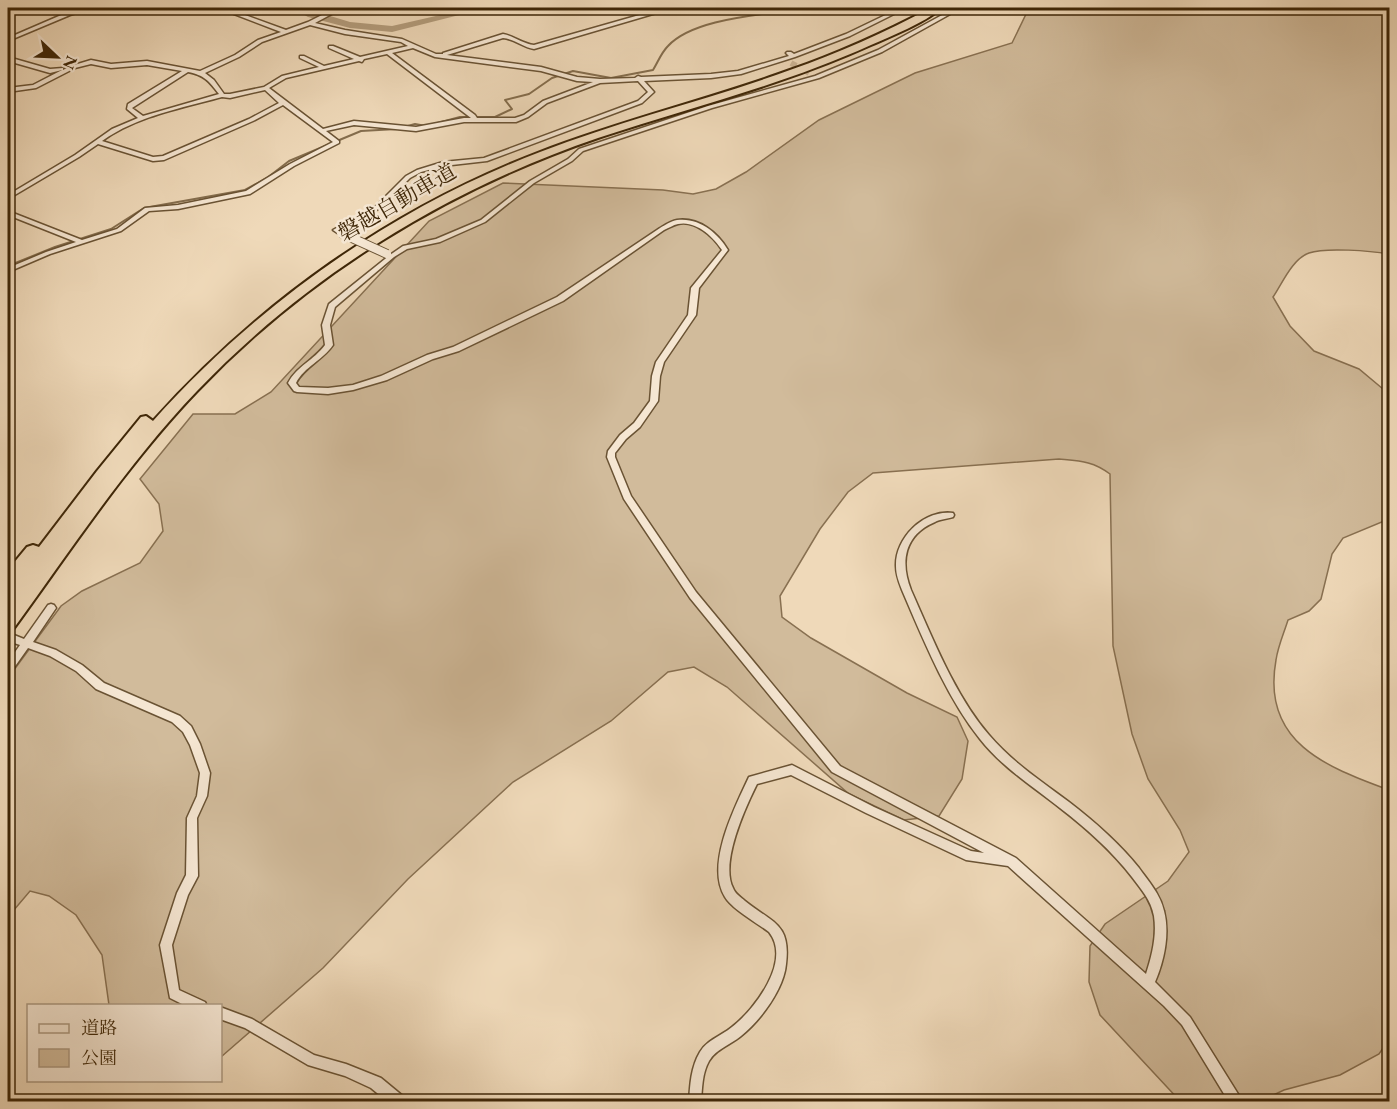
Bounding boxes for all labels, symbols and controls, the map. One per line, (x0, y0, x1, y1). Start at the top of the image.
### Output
north arrow (27, 27, 87, 87)
text: N (58, 53, 83, 73)
street label: 磐越自動車道 (333, 156, 461, 248)
legend (27, 1004, 222, 1082)
text: 道路 (81, 1016, 117, 1039)
text: 公園 (81, 1046, 117, 1069)

